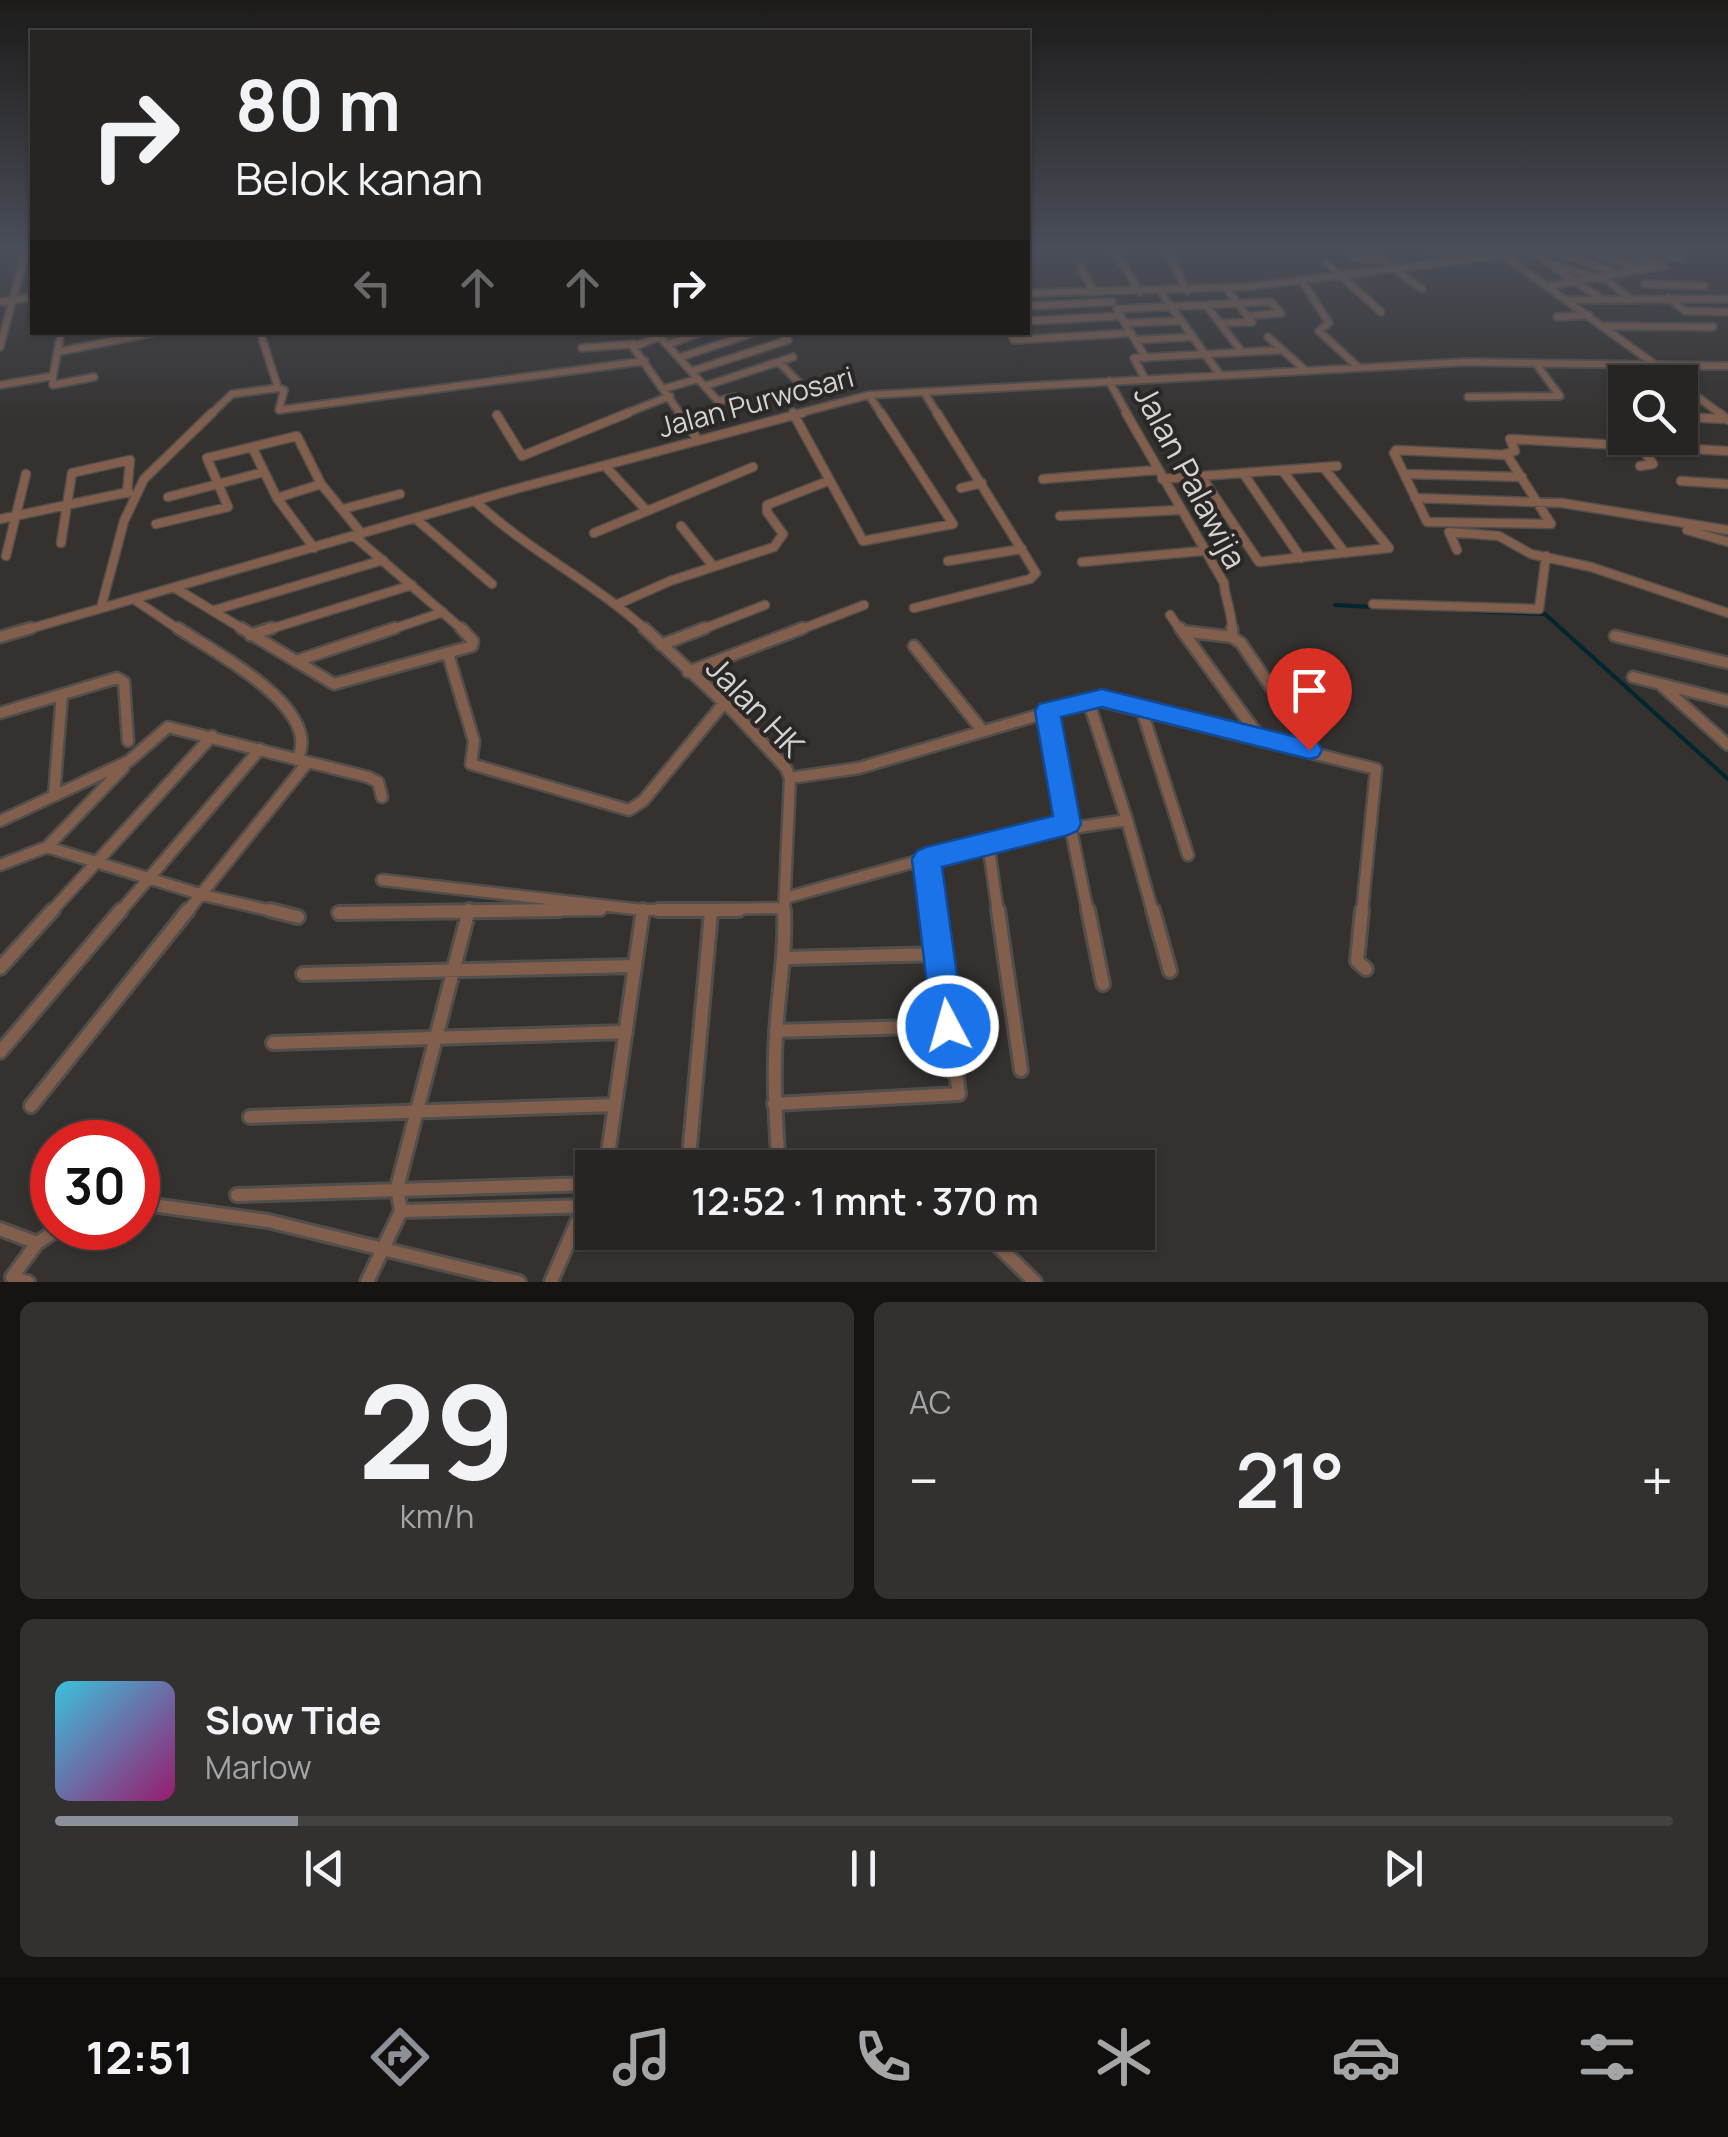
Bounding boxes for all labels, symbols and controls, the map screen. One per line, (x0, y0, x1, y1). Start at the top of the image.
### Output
text: 80 m (235, 56, 401, 152)
icon: right (70, 70, 200, 200)
text: Belok kanan (235, 147, 483, 209)
icon: left (345, 260, 400, 315)
icon: ahead (450, 260, 505, 315)
icon: ahead (555, 260, 610, 315)
icon: right (660, 260, 715, 315)
street label: Jalan Purwosari (654, 357, 858, 445)
map controls (1608, 365, 1698, 455)
button: search (1608, 365, 1698, 455)
street label: Jalan Palawija (1124, 377, 1258, 576)
street label: Jalan HK (697, 646, 815, 766)
pin (1267, 648, 1352, 751)
icon: arrive (1282, 663, 1337, 718)
position arrow (896, 974, 1000, 1078)
speed limit sign: 30 (30, 1120, 160, 1250)
text: 12:52 · 1 mnt · 370 m (691, 1174, 1039, 1226)
text: 29 (358, 1340, 516, 1518)
text: AC (909, 1380, 952, 1424)
text: 21° (1235, 1428, 1345, 1531)
text: − (909, 1442, 939, 1518)
text: + (1641, 1442, 1673, 1518)
text: km/h (400, 1494, 474, 1538)
text: Slow Tide (205, 1693, 382, 1745)
text: Marlow (205, 1745, 312, 1789)
icon: previous (297, 1841, 352, 1896)
icon: pause (836, 1841, 891, 1896)
icon: next (1376, 1841, 1431, 1896)
icon: directions (365, 2022, 435, 2092)
icon: music (607, 2022, 677, 2092)
icon: phone (848, 2022, 918, 2092)
icon: climate (1089, 2022, 1159, 2092)
icon: car (1331, 2022, 1401, 2092)
icon: filters (1572, 2022, 1642, 2092)
text: 12:51 (86, 2026, 194, 2088)

